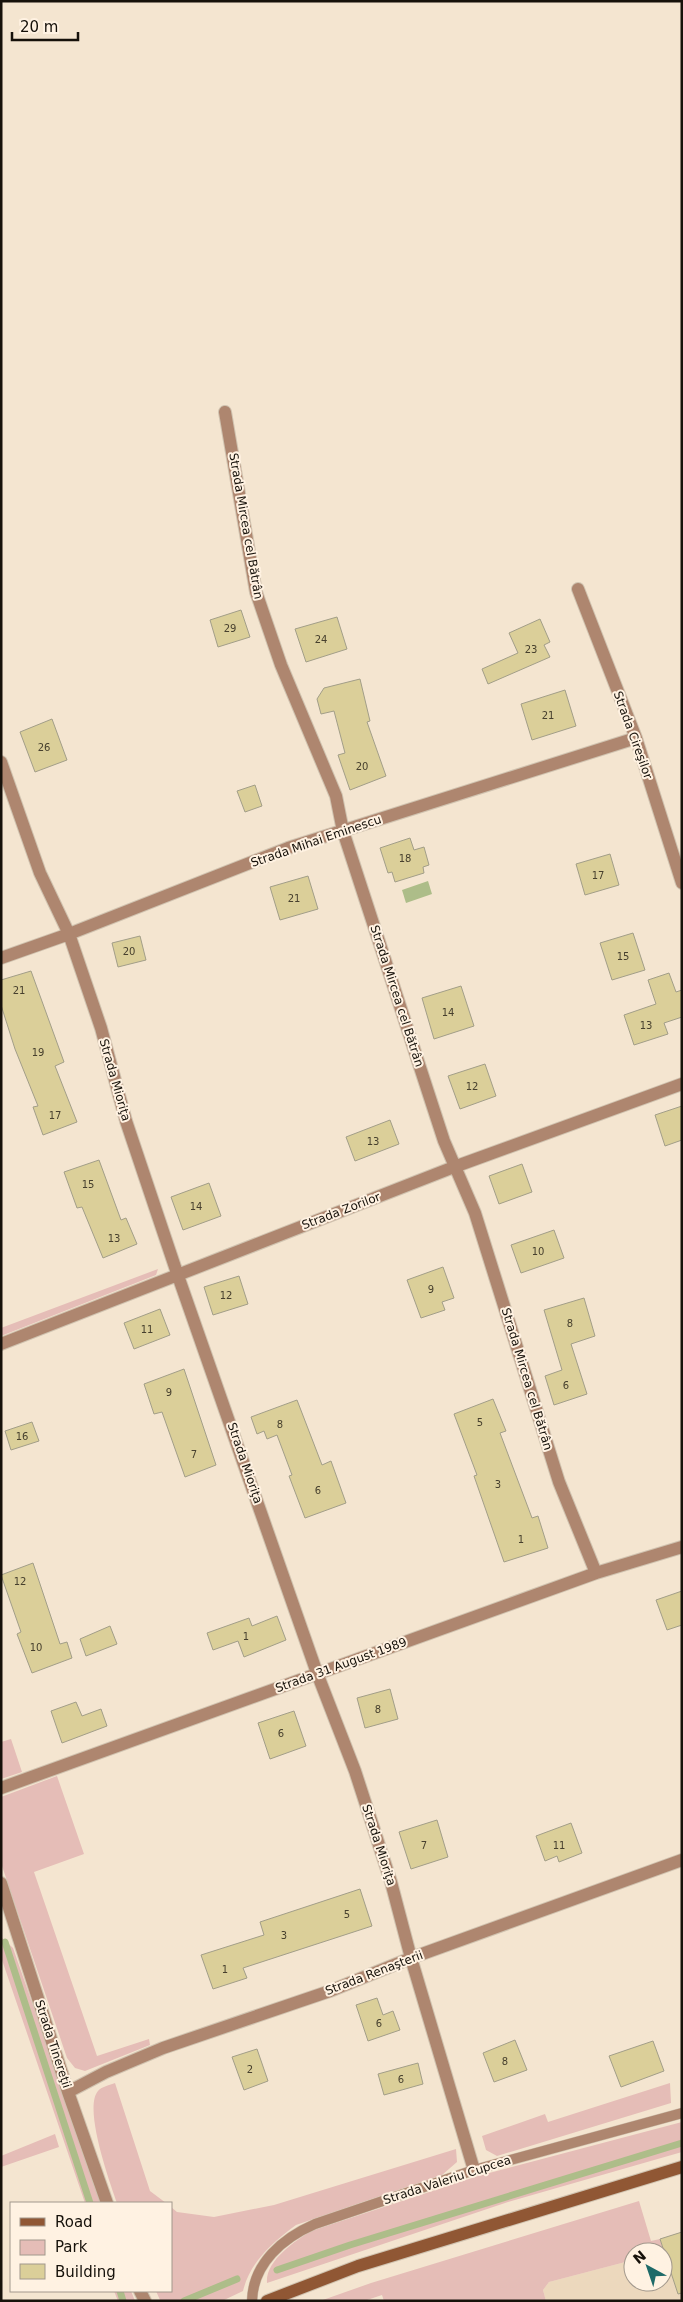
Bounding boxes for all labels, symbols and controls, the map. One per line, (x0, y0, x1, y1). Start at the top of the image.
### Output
scale bar (12, 10, 79, 42)
text: 20 m (20, 18, 58, 36)
street label: Strada Mircea cel Bătrân (226, 452, 266, 600)
house number: 29 (224, 623, 236, 634)
house number: 24 (315, 634, 327, 645)
house number: 23 (525, 644, 537, 655)
street label: Strada Cireşilor (611, 689, 655, 781)
house number: 21 (542, 710, 554, 721)
house number: 26 (38, 742, 50, 753)
house number: 20 (356, 761, 368, 772)
street label: Strada Mihai Eminescu (249, 812, 383, 870)
house number: 18 (399, 853, 411, 864)
house number: 17 (592, 870, 604, 881)
house number: 21 (288, 893, 300, 904)
street label: Strada Mircea cel Bătrân (367, 923, 427, 1069)
house number: 20 (123, 946, 135, 957)
house number: 15 (617, 951, 629, 962)
house number: 21 (13, 985, 25, 996)
house number: 14 (442, 1007, 454, 1018)
house number: 13 (640, 1020, 652, 1031)
street label: Strada Mioriţa (97, 1037, 133, 1123)
house number: 19 (32, 1047, 44, 1058)
house number: 12 (466, 1081, 478, 1092)
house number: 17 (49, 1110, 61, 1121)
house number: 13 (367, 1136, 379, 1147)
house number: 15 (82, 1179, 94, 1190)
street label: Strada Zorilor (300, 1190, 382, 1232)
house number: 14 (190, 1201, 202, 1212)
house number: 13 (108, 1233, 120, 1244)
house number: 10 (532, 1246, 544, 1257)
house number: 9 (428, 1284, 434, 1295)
house number: 12 (220, 1290, 232, 1301)
street label: Strada Mircea cel Bătrân (499, 1306, 555, 1452)
house number: 8 (567, 1318, 573, 1329)
house number: 11 (141, 1324, 153, 1335)
house number: 6 (563, 1380, 569, 1391)
house number: 9 (166, 1387, 172, 1398)
house number: 5 (477, 1417, 483, 1428)
house number: 8 (277, 1419, 283, 1430)
street label: Strada Mioriţa (225, 1421, 265, 1505)
house number: 16 (16, 1431, 28, 1442)
house number: 7 (191, 1449, 197, 1460)
house number: 3 (495, 1479, 501, 1490)
house number: 6 (315, 1485, 321, 1496)
house number: 1 (518, 1534, 524, 1545)
house number: 12 (14, 1576, 26, 1587)
house number: 1 (243, 1631, 249, 1642)
street label: Strada 31 August 1989 (273, 1635, 409, 1695)
house number: 10 (30, 1642, 42, 1653)
house number: 8 (375, 1704, 381, 1715)
house number: 6 (278, 1728, 284, 1739)
street label: Strada Mioriţa (359, 1803, 399, 1887)
house number: 7 (421, 1840, 427, 1851)
house number: 11 (553, 1840, 565, 1851)
house number: 5 (344, 1909, 350, 1920)
house number: 3 (281, 1930, 287, 1941)
street label: Strada Renaşterii (323, 1948, 425, 1998)
house number: 1 (222, 1964, 228, 1975)
street label: Strada Tinereţii (32, 1998, 74, 2090)
house number: 6 (376, 2018, 382, 2029)
house number: 8 (502, 2056, 508, 2067)
house number: 2 (247, 2064, 253, 2075)
house number: 6 (398, 2074, 404, 2085)
street label: Strada Valeriu Cupcea (381, 2153, 513, 2207)
legend (10, 2202, 172, 2292)
text: Road (55, 2213, 93, 2231)
text: Park (55, 2238, 88, 2256)
north arrow (623, 2242, 673, 2292)
text: N (630, 2247, 649, 2267)
text: Building (55, 2263, 116, 2281)

